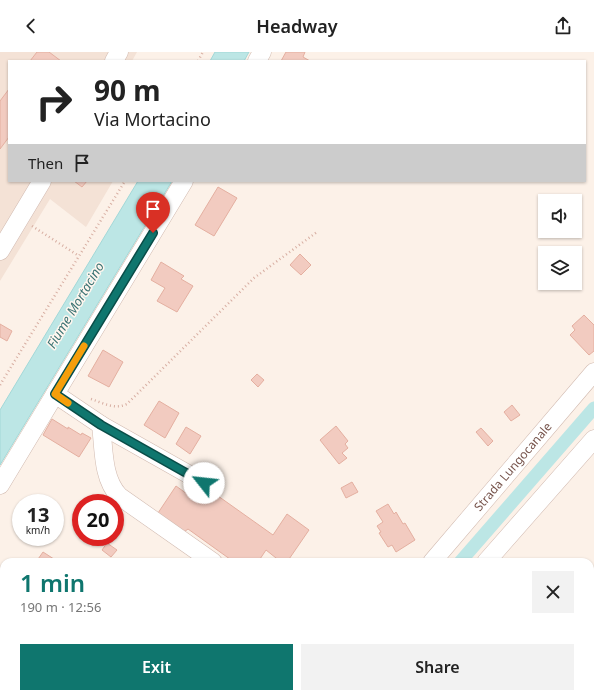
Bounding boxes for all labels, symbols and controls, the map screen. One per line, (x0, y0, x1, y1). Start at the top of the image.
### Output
text: Headway (256, 14, 338, 38)
icon: back (20, 15, 42, 37)
icon: share (552, 15, 574, 37)
text: 90 m (94, 71, 161, 109)
icon: right (28, 76, 80, 128)
text: Via Mortacino (94, 107, 211, 131)
icon: arrive (71, 152, 93, 174)
text: Then (28, 153, 63, 173)
pin (136, 192, 170, 233)
map controls (538, 194, 582, 290)
button: sound (538, 194, 582, 238)
icon: arrive (142, 198, 164, 220)
button: layers (538, 246, 582, 290)
water label: Fiume Mortacino (42, 259, 108, 351)
street label: Strada Lungocanale (470, 418, 556, 515)
position arrow (183, 462, 225, 504)
speed limit sign: 20 (72, 494, 124, 546)
text: 13 (27, 501, 49, 528)
text: km/h (26, 523, 50, 537)
text: 1 min (20, 566, 85, 599)
button: close (532, 571, 574, 613)
text: 190 m · 12:56 (20, 598, 101, 616)
button: Exit (20, 644, 293, 690)
button: Share (301, 644, 574, 690)

